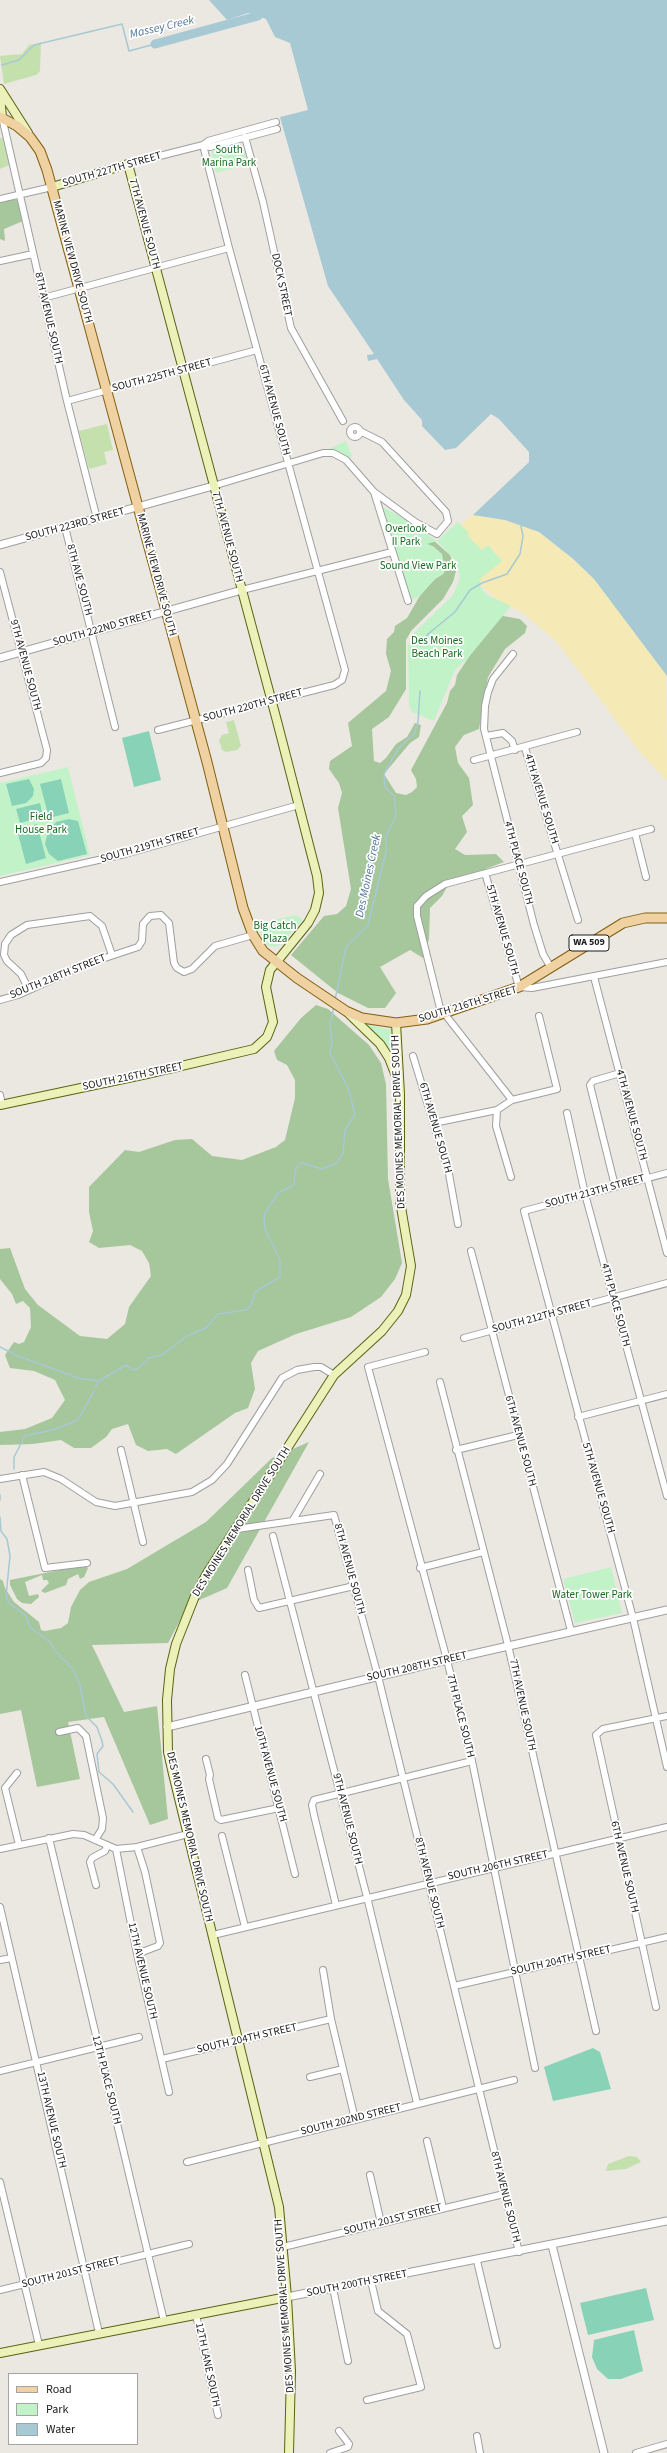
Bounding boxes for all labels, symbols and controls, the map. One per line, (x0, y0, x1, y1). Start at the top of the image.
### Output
water label: Massey Creek (128, 14, 196, 42)
park label: South Marina Park (202, 144, 256, 170)
street label: SOUTH 227TH STREET (61, 150, 163, 190)
street label: 7TH AVENUE SOUTH (126, 177, 162, 271)
street label: MARINE VIEW DRIVE SOUTH (49, 199, 95, 325)
street label: DOCK STREET (268, 252, 294, 318)
street label: 8TH AVENUE SOUTH (31, 271, 65, 365)
street label: SOUTH 225TH STREET (111, 356, 213, 396)
street label: 6TH AVENUE SOUTH (256, 363, 292, 457)
street label: 7TH AVENUE SOUTH (209, 490, 245, 584)
street label: SOUTH 223RD STREET (24, 505, 126, 545)
street label: MARINE VIEW DRIVE SOUTH (133, 512, 179, 638)
park label: Overlook II Park (385, 523, 427, 549)
street label: 8TH AVE SOUTH (63, 543, 95, 617)
park label: Sound View Park (380, 560, 456, 574)
street label: SOUTH 222ND STREET (52, 608, 154, 650)
street label: 9TH AVENUE SOUTH (7, 618, 43, 712)
park label: Des Moines Beach Park (411, 635, 463, 661)
street label: SOUTH 220TH STREET (202, 686, 304, 726)
street label: 4TH AVENUE SOUTH (521, 752, 561, 846)
park label: Field House Park (15, 811, 67, 837)
street label: 4TH PLACE SOUTH (501, 820, 535, 906)
street label: SOUTH 219TH STREET (99, 826, 201, 866)
water label: Des Moines Creek (353, 833, 385, 919)
street label: 5TH AVENUE SOUTH (483, 883, 521, 977)
park label: Big Catch Plaza (253, 920, 297, 946)
road number: WA 509 (569, 935, 609, 951)
street label: SOUTH 218TH STREET (8, 952, 108, 1002)
street label: SOUTH 216TH STREET (417, 984, 519, 1026)
street label: DES MOINES MEMORIAL DRIVE SOUTH (389, 1035, 409, 1209)
street label: SOUTH 216TH STREET (81, 1060, 185, 1094)
street label: 4TH AVENUE SOUTH (613, 1068, 649, 1162)
street label: 6TH AVENUE SOUTH (416, 1081, 454, 1175)
street label: SOUTH 213TH STREET (544, 1172, 646, 1212)
street label: 4TH PLACE SOUTH (598, 1262, 632, 1348)
street label: SOUTH 212TH STREET (491, 1297, 593, 1337)
street label: 6TH AVENUE SOUTH (502, 1394, 538, 1488)
street label: 5TH AVENUE SOUTH (579, 1441, 617, 1535)
street label: DES MOINES MEMORIAL DRIVE SOUTH (190, 1445, 294, 1599)
street label: 8TH AVENUE SOUTH (331, 1522, 367, 1616)
park label: Water Tower Park (552, 1589, 632, 1603)
street label: SOUTH 208TH STREET (366, 1649, 468, 1685)
street label: 7TH AVENUE SOUTH (506, 1658, 538, 1752)
street label: 7TH PLACE SOUTH (443, 1673, 477, 1759)
street label: 10TH AVENUE SOUTH (251, 1724, 289, 1824)
street label: DES MOINES MEMORIAL DRIVE SOUTH (163, 1750, 215, 1924)
street label: 9TH AVENUE SOUTH (329, 1772, 365, 1866)
street label: 6TH AVENUE SOUTH (607, 1820, 641, 1914)
street label: 8TH AVENUE SOUTH (411, 1836, 447, 1930)
street label: SOUTH 206TH STREET (447, 1848, 549, 1884)
street label: 12TH AVENUE SOUTH (124, 1921, 160, 2021)
street label: SOUTH 204TH STREET (510, 1943, 612, 1979)
street label: SOUTH 204TH STREET (196, 2021, 298, 2057)
street label: 12TH PLACE SOUTH (89, 2034, 123, 2126)
street label: 13TH AVENUE SOUTH (33, 2070, 69, 2170)
street label: SOUTH 202ND STREET (299, 2101, 403, 2139)
street label: 8TH AVENUE SOUTH (487, 2150, 523, 2244)
street label: SOUTH 201ST STREET (342, 2201, 444, 2239)
street label: DES MOINES MEMORIAL DRIVE SOUTH (272, 2219, 298, 2393)
street label: SOUTH 201ST STREET (20, 2254, 122, 2292)
street label: SOUTH 200TH STREET (305, 2268, 409, 2300)
street label: 12TH LANE SOUTH (192, 2322, 222, 2408)
legend (8, 2373, 138, 2445)
text: Road (46, 2381, 72, 2398)
text: Park (46, 2401, 68, 2418)
text: Water (46, 2421, 75, 2438)

